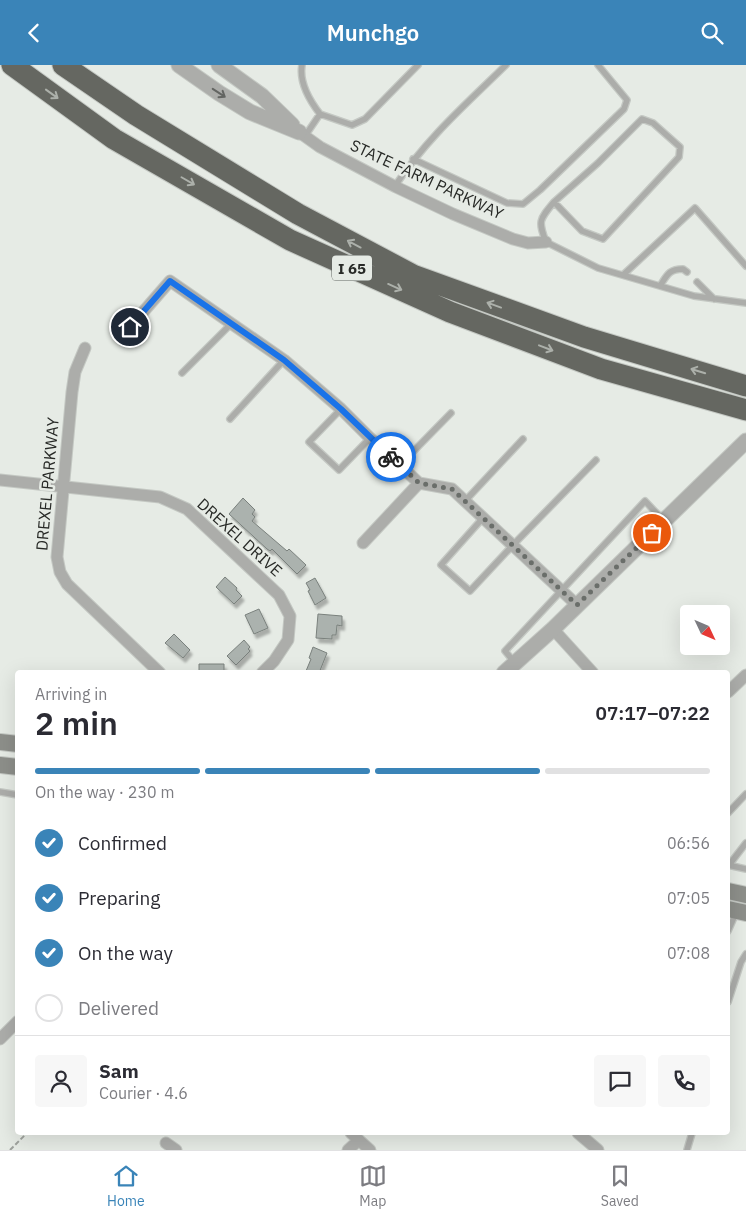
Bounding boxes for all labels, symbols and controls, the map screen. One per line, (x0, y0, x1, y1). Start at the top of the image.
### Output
text: Munchgo (327, 18, 419, 47)
icon: back (20, 19, 48, 47)
icon: search (698, 19, 726, 47)
one-way arrow (212, 88, 226, 98)
one-way arrow (45, 89, 59, 99)
street label: STATE FARM PARKWAY (347, 135, 507, 223)
one-way arrow (181, 177, 195, 187)
one-way arrow (347, 239, 362, 249)
road number: I 65 (332, 255, 372, 281)
one-way arrow (387, 283, 402, 293)
one-way arrow (486, 300, 502, 309)
pin (109, 306, 151, 348)
icon: home (116, 313, 144, 341)
one-way arrow (537, 344, 553, 353)
one-way arrow (690, 366, 706, 376)
street label: DREXEL PARKWAY (31, 416, 63, 551)
courier (366, 432, 416, 482)
icon: bike (377, 443, 405, 471)
street label: DREXEL DRIVE (193, 494, 287, 580)
pin (631, 512, 673, 554)
icon: bag (638, 519, 666, 547)
north arrow (680, 605, 730, 655)
map controls (680, 605, 730, 655)
text: Arriving in (35, 684, 107, 704)
text: 07:17–07:22 (596, 701, 710, 725)
text: 2 min (35, 702, 118, 744)
text: On the way · 230 m (35, 782, 174, 802)
icon: check (35, 829, 63, 857)
text: Confirmed (78, 831, 167, 855)
text: 06:56 (667, 833, 710, 853)
icon: check (35, 884, 63, 912)
text: Preparing (78, 886, 160, 910)
text: 07:05 (667, 888, 710, 908)
icon: check (35, 939, 63, 967)
text: On the way (78, 941, 173, 965)
text: 07:08 (667, 943, 710, 963)
text: Delivered (78, 996, 159, 1020)
button: person (35, 1055, 87, 1107)
button: chat (594, 1055, 646, 1107)
button: phone (658, 1055, 710, 1107)
text: Sam (99, 1059, 139, 1083)
text: Courier · 4.6 (99, 1083, 188, 1103)
tab: Home (107, 1162, 145, 1210)
tab: Map (359, 1162, 387, 1210)
tab: Saved (601, 1162, 639, 1210)

